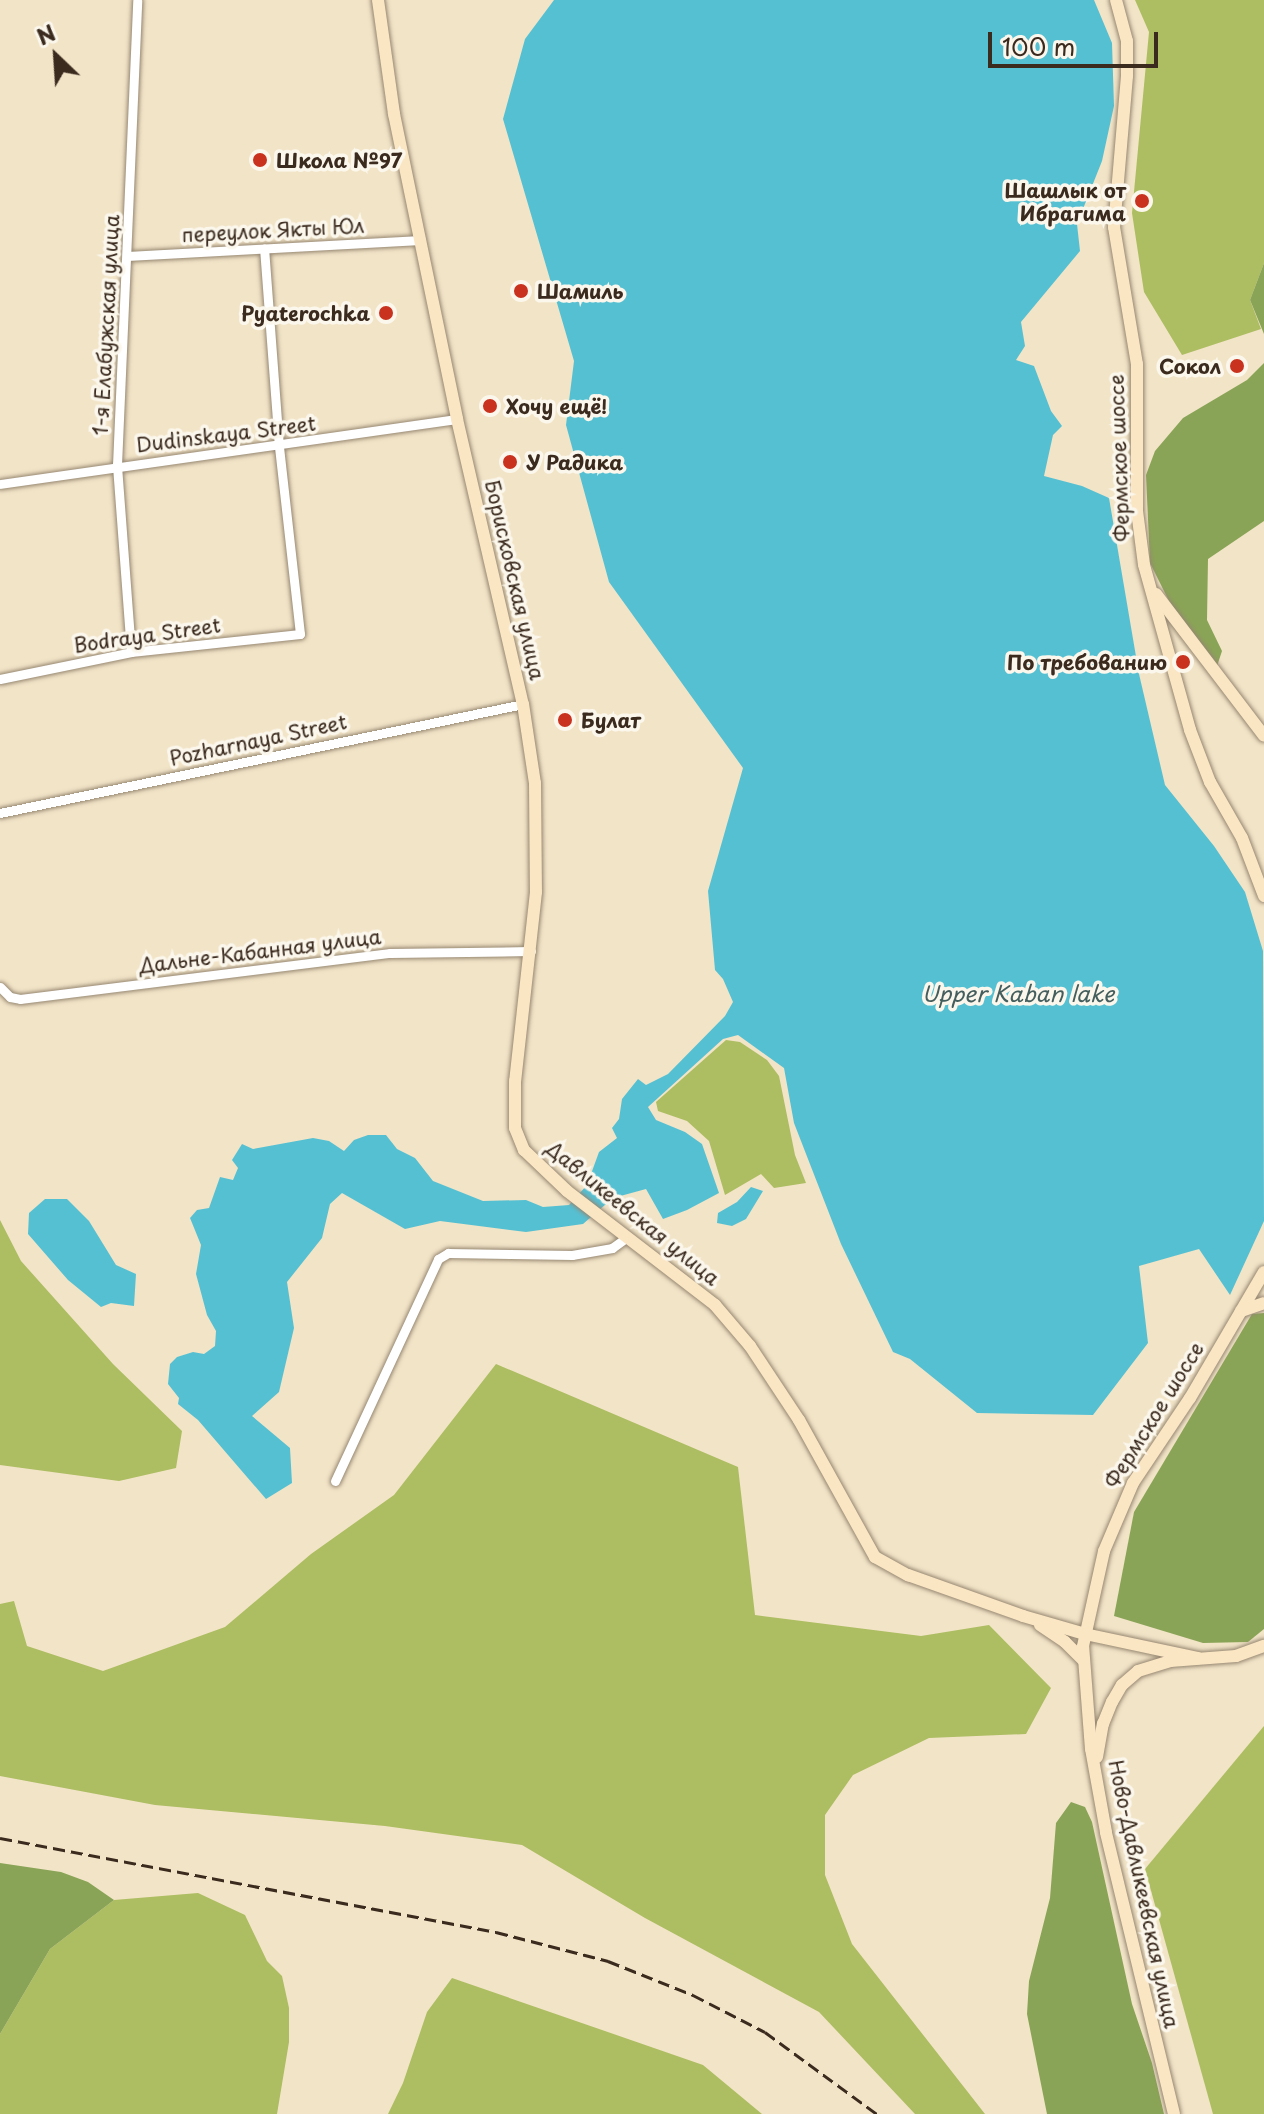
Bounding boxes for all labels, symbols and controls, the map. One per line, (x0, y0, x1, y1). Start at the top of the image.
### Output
text: N (31, 15, 61, 52)
north arrow (16, 16, 96, 96)
scale bar (992, 16, 1162, 66)
text: 100 m (1002, 28, 1075, 64)
place label: Школа №97 (276, 148, 403, 172)
marker: Школа №97 (251, 151, 269, 169)
place label: Шашлык от Ибрагима (1004, 178, 1126, 225)
marker: Шашлык от Ибрагима (1133, 192, 1151, 210)
street label: 1-я Елабужская улица (88, 213, 124, 437)
street label: переулок Якты Юл (180, 213, 366, 247)
place label: Шамиль (537, 279, 624, 303)
marker: Шамиль (512, 282, 530, 300)
place label: Pyaterochka (241, 301, 370, 325)
marker: Pyaterochka (377, 304, 395, 322)
place label: Сокол (1159, 354, 1221, 378)
marker: Сокол (1228, 357, 1246, 375)
street label: Фермское шоссе (1104, 374, 1134, 542)
place label: Хочу ещё! (506, 394, 607, 418)
marker: Хочу ещё! (481, 397, 499, 415)
street label: Dudinskaya Street (135, 411, 317, 457)
place label: У Радика (526, 450, 624, 474)
marker: У Радика (501, 453, 519, 471)
street label: Борисковская улица (480, 477, 550, 683)
street label: Bodraya Street (72, 613, 222, 657)
place label: По требованию (1007, 650, 1167, 674)
marker: По требованию (1174, 653, 1192, 671)
place label: Булат (581, 708, 641, 732)
street label: Pozharnaya Street (167, 709, 349, 771)
marker: Булат (556, 711, 574, 729)
street label: Дальне-Кабанная улица (137, 924, 383, 978)
water label: Upper Kaban lake (922, 980, 1114, 1006)
street label: Давликеевская улица (541, 1136, 725, 1290)
street label: Фермское шоссе (1099, 1338, 1209, 1492)
street label: Ново-Давликеевская улица (1104, 1757, 1184, 2031)

